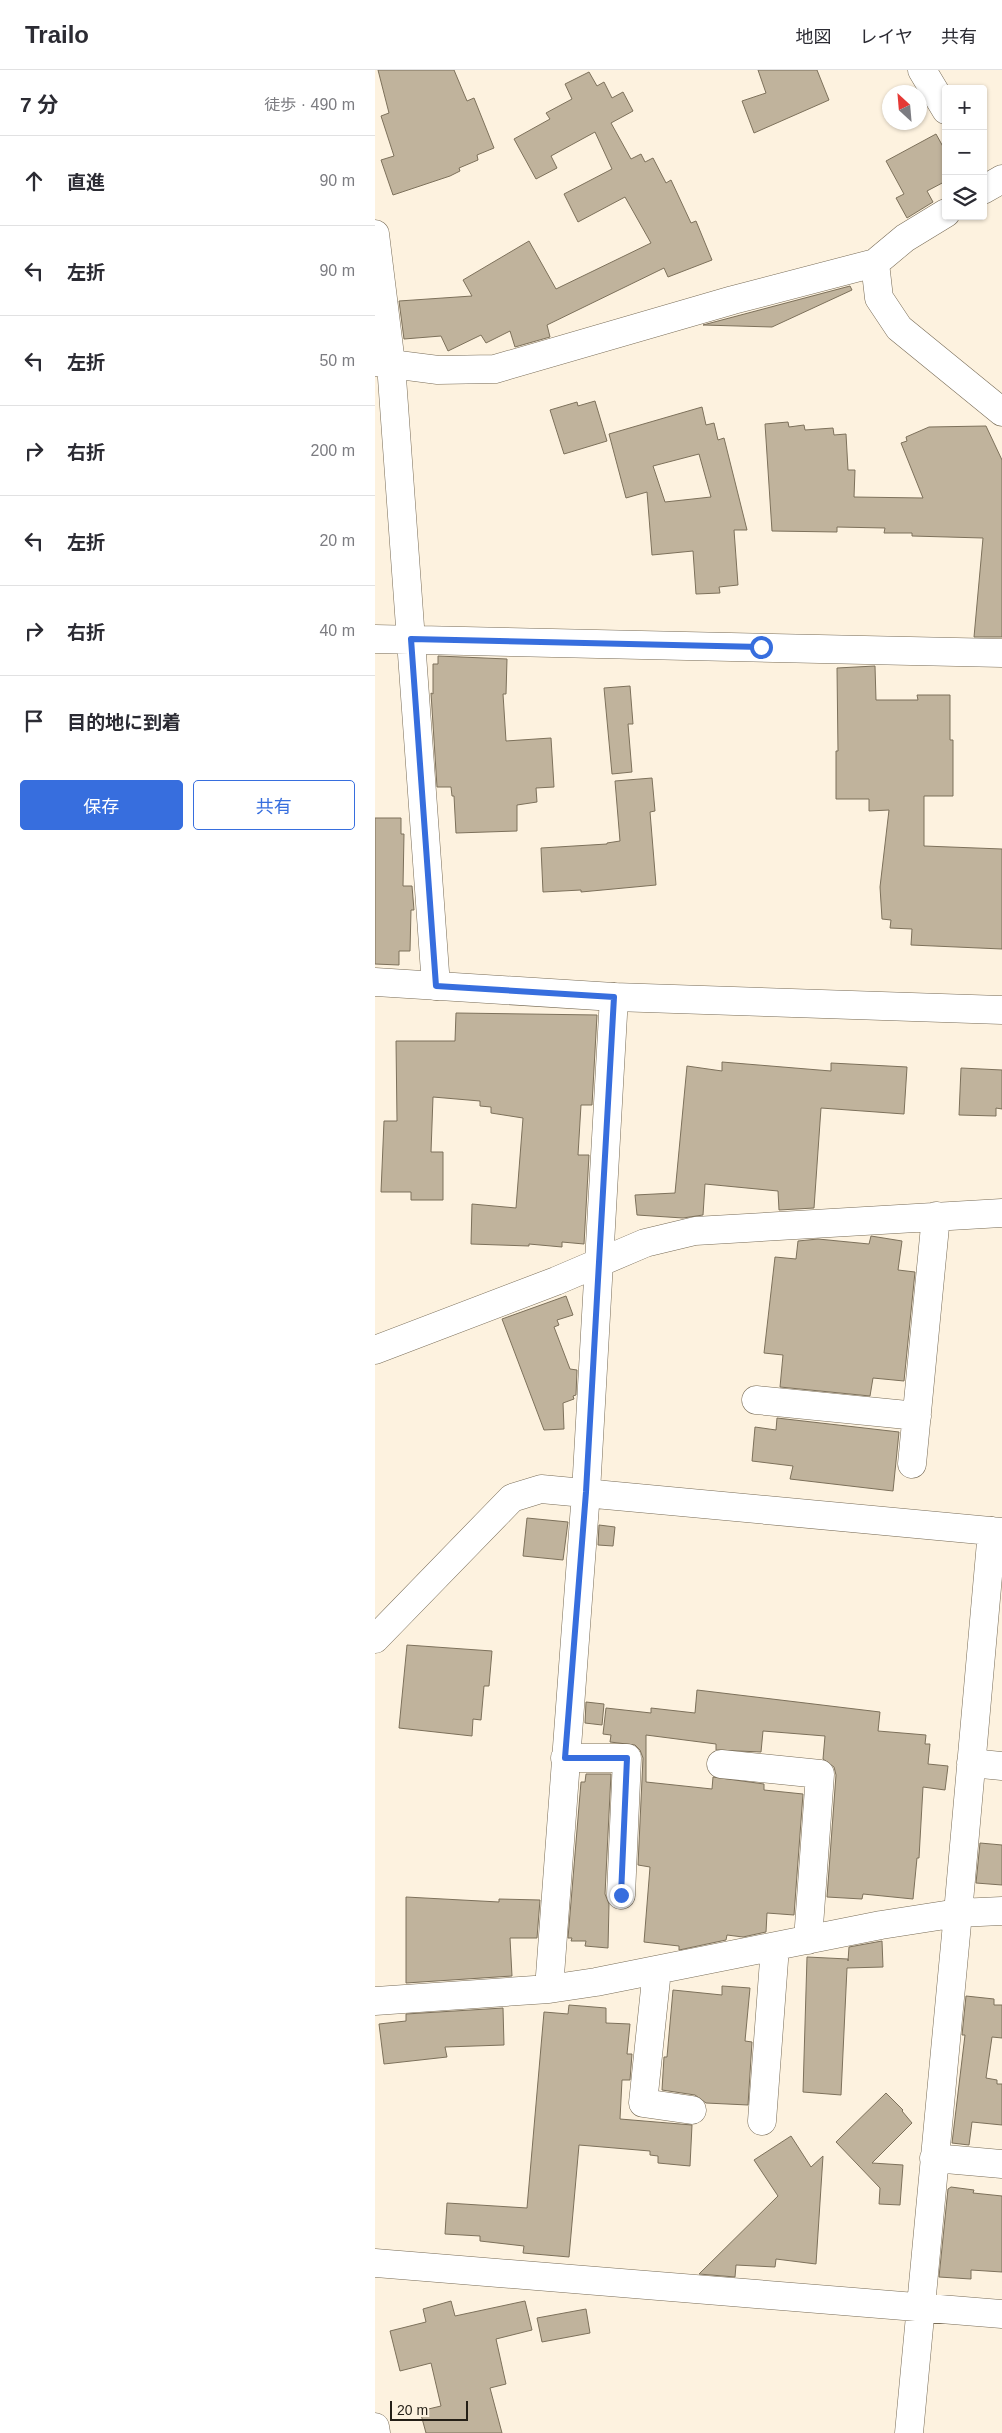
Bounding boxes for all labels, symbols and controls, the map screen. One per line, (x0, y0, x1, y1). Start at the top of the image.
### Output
text: Trailo (25, 21, 89, 48)
text: 地図 (796, 27, 832, 47)
text: レイヤ (860, 27, 913, 47)
text: 共有 (941, 27, 977, 47)
north arrow (882, 85, 927, 130)
map controls (942, 85, 987, 220)
button: + (942, 85, 987, 130)
text: 7 分 (20, 93, 59, 116)
text: 徒歩 · 490 m (264, 96, 355, 113)
button: − (942, 130, 987, 175)
icon: ahead (20, 167, 48, 195)
text: 直進 (67, 172, 105, 193)
text: 90 m (319, 172, 355, 189)
button: layers (942, 175, 987, 220)
icon: left (20, 257, 48, 285)
text: 左折 (67, 262, 105, 283)
text: 90 m (319, 262, 355, 279)
icon: left (20, 347, 48, 375)
text: 左折 (67, 352, 105, 373)
text: 50 m (319, 352, 355, 369)
icon: right (20, 437, 48, 465)
text: 右折 (67, 442, 105, 463)
text: 200 m (311, 442, 355, 459)
icon: left (20, 527, 48, 555)
text: 左折 (67, 532, 105, 553)
text: 20 m (319, 532, 355, 549)
icon: right (20, 617, 48, 645)
text: 右折 (67, 622, 105, 643)
text: 40 m (319, 622, 355, 639)
route start (750, 636, 773, 659)
icon: arrive (20, 707, 48, 735)
text: 目的地に到着 (67, 712, 181, 733)
button: 保存 (20, 780, 183, 830)
button: 共有 (193, 780, 355, 830)
route end (610, 1884, 633, 1907)
scale bar (390, 2398, 467, 2421)
text: 20 m (397, 2402, 428, 2418)

